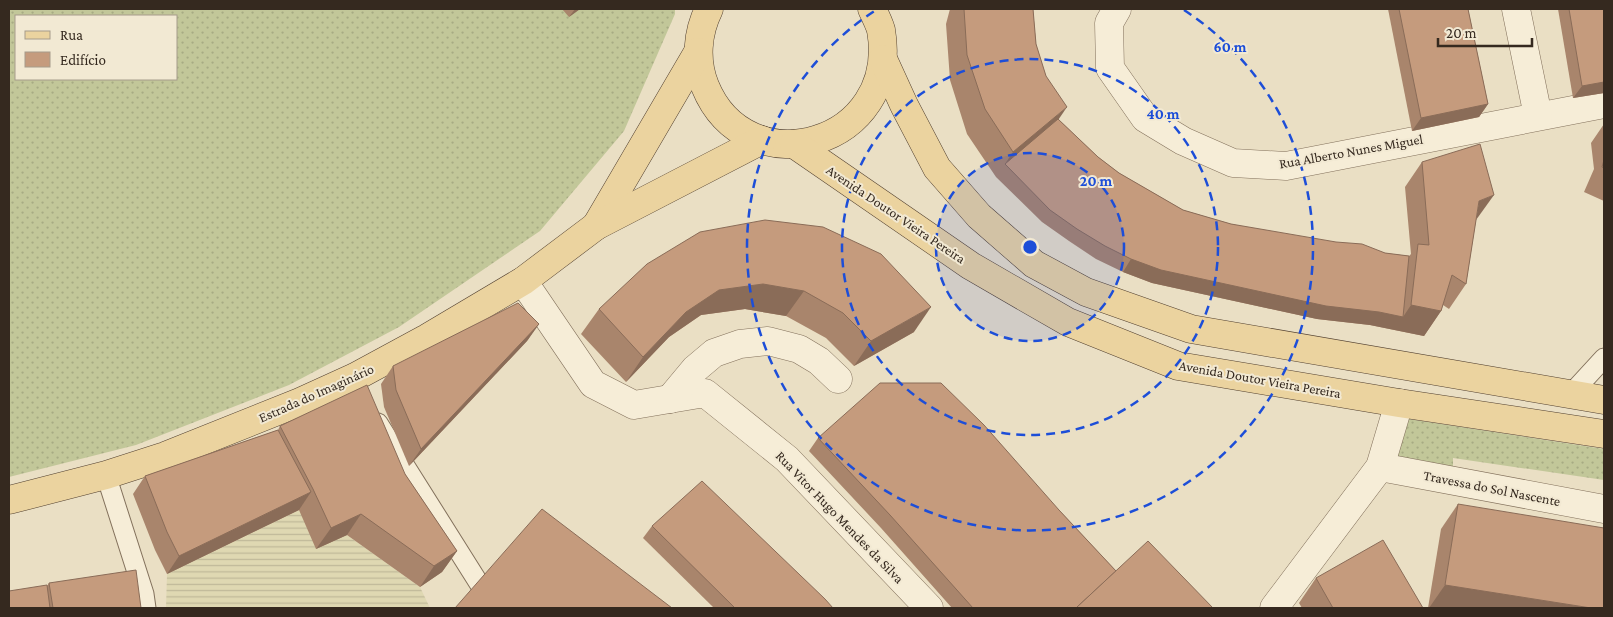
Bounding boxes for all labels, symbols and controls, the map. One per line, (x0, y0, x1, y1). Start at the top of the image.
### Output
legend (15, 15, 178, 80)
scale bar (1438, 15, 1532, 47)
text: 20 m (1446, 25, 1477, 41)
text: Rua (60, 27, 83, 43)
text: 60 m (1214, 39, 1247, 55)
text: Edifício (60, 52, 106, 68)
text: 40 m (1147, 106, 1180, 122)
street label: Rua Alberto Nunes Miguel (1278, 130, 1425, 172)
street label: Avenida Doutor Vieira Pereira (823, 161, 969, 267)
text: 20 m (1080, 173, 1112, 189)
centre of rings (1021, 238, 1039, 256)
street label: Avenida Doutor Vieira Pereira (1178, 357, 1343, 401)
street label: Estrada do Imaginário (256, 360, 376, 426)
street label: Rua Vitor Hugo Mendes da Silva (773, 448, 908, 587)
street label: Travessa do Sol Nascente (1422, 467, 1562, 509)

